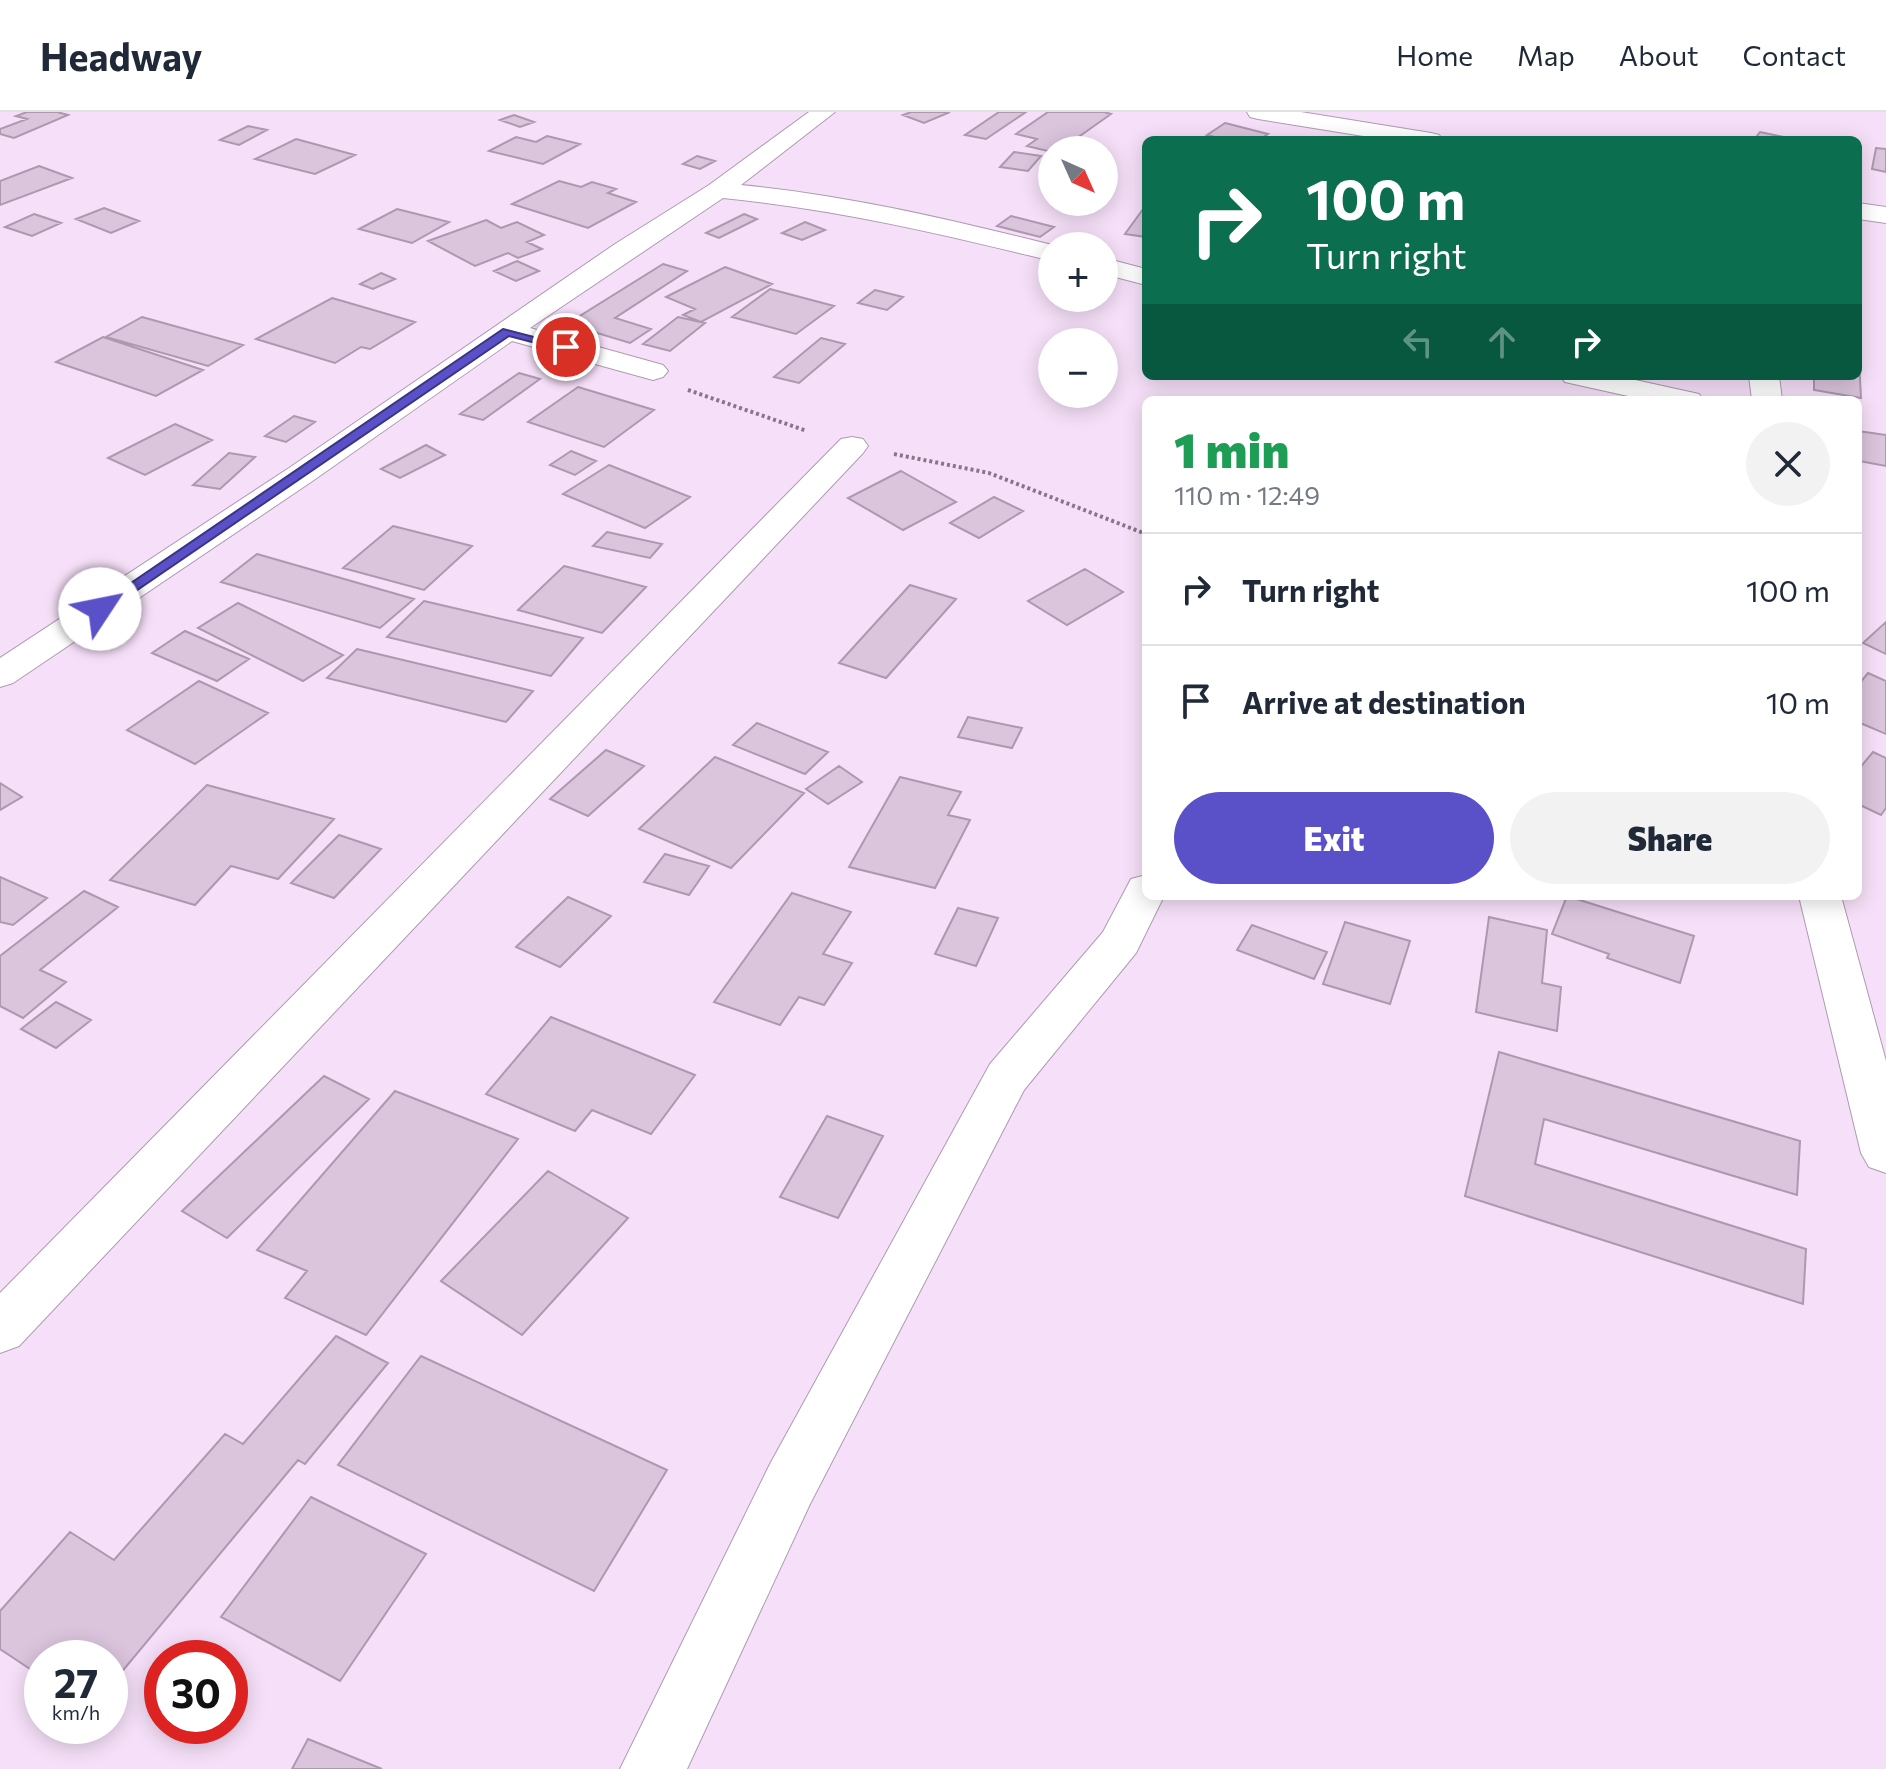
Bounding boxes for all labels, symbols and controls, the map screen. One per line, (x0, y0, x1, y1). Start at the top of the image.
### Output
text: Headway (40, 32, 202, 79)
text: Home (1396, 38, 1473, 72)
text: Map (1517, 38, 1575, 72)
text: About (1619, 38, 1699, 72)
text: Contact (1743, 38, 1846, 72)
north arrow (1038, 136, 1118, 216)
map controls (1038, 136, 1118, 408)
text: 100 m (1306, 163, 1465, 232)
icon: right (1174, 168, 1278, 272)
button: + (1038, 232, 1118, 312)
text: Turn right (1306, 232, 1467, 276)
pin (532, 313, 600, 381)
icon: left (1396, 320, 1440, 364)
icon: ahead (1480, 320, 1524, 364)
icon: right (1564, 320, 1608, 364)
icon: arrive (544, 325, 588, 369)
button: − (1038, 328, 1118, 408)
text: 1 min (1174, 419, 1289, 478)
button: close (1746, 422, 1830, 506)
text: 110 m · 12:49 (1174, 479, 1320, 510)
position arrow (58, 567, 142, 651)
icon: right (1174, 567, 1218, 611)
text: Turn right (1242, 571, 1379, 608)
text: 100 m (1746, 571, 1830, 608)
icon: arrive (1174, 679, 1218, 723)
text: Arrive at destination (1242, 683, 1526, 720)
text: 10 m (1766, 683, 1830, 720)
button: Exit (1174, 792, 1494, 884)
button: Share (1510, 792, 1830, 884)
speed limit sign: 30 (144, 1640, 248, 1744)
text: 27 (54, 1657, 98, 1706)
text: km/h (52, 1700, 100, 1724)

